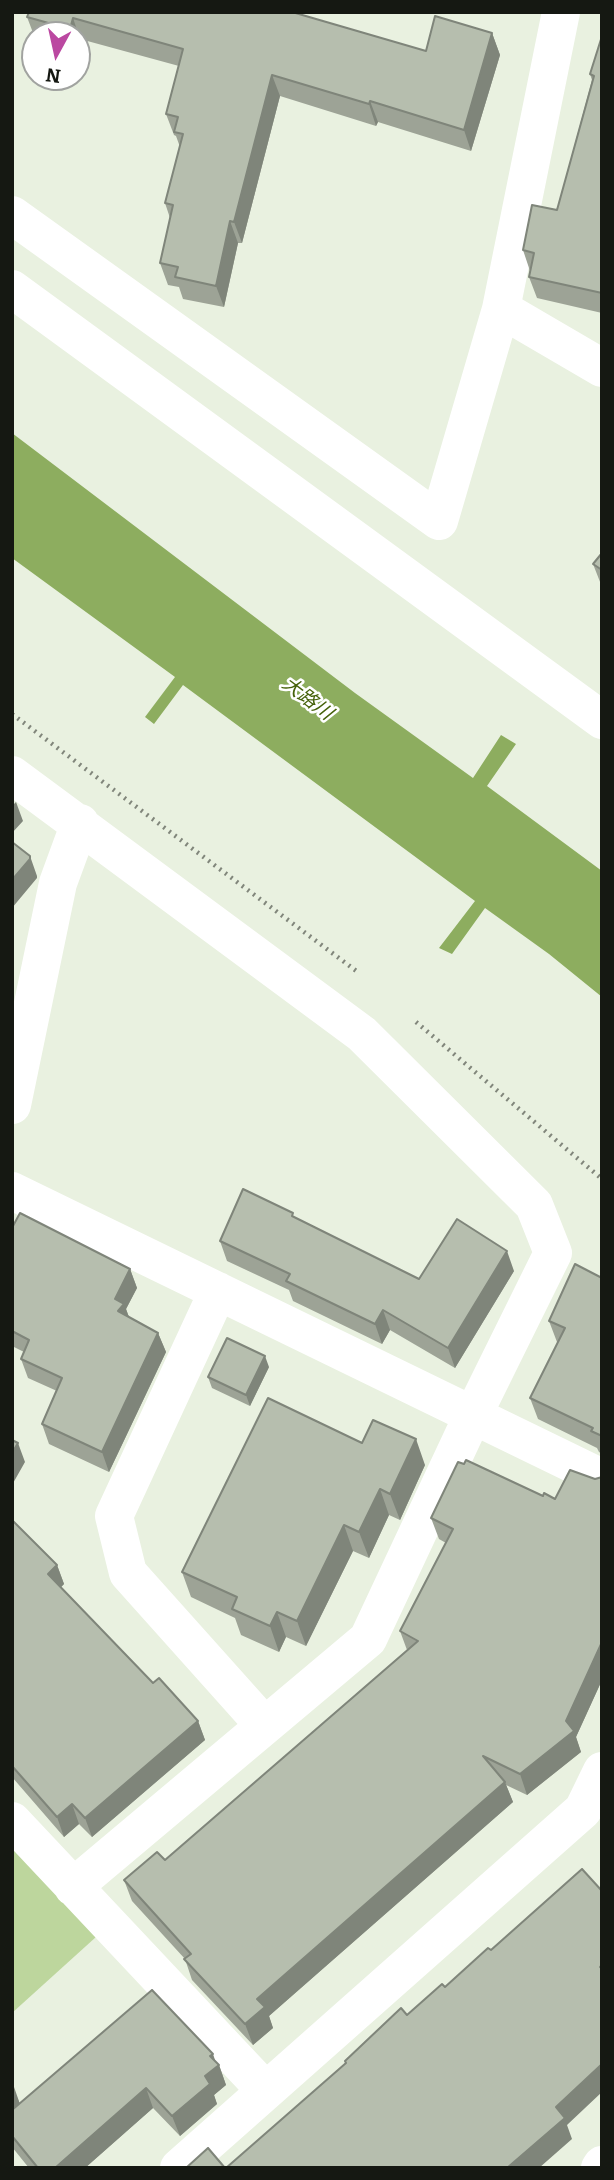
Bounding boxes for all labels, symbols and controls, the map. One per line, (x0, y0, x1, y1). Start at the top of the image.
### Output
north arrow (21, 21, 91, 91)
text: N (44, 63, 62, 88)
water label: 大路川 (277, 673, 337, 725)

